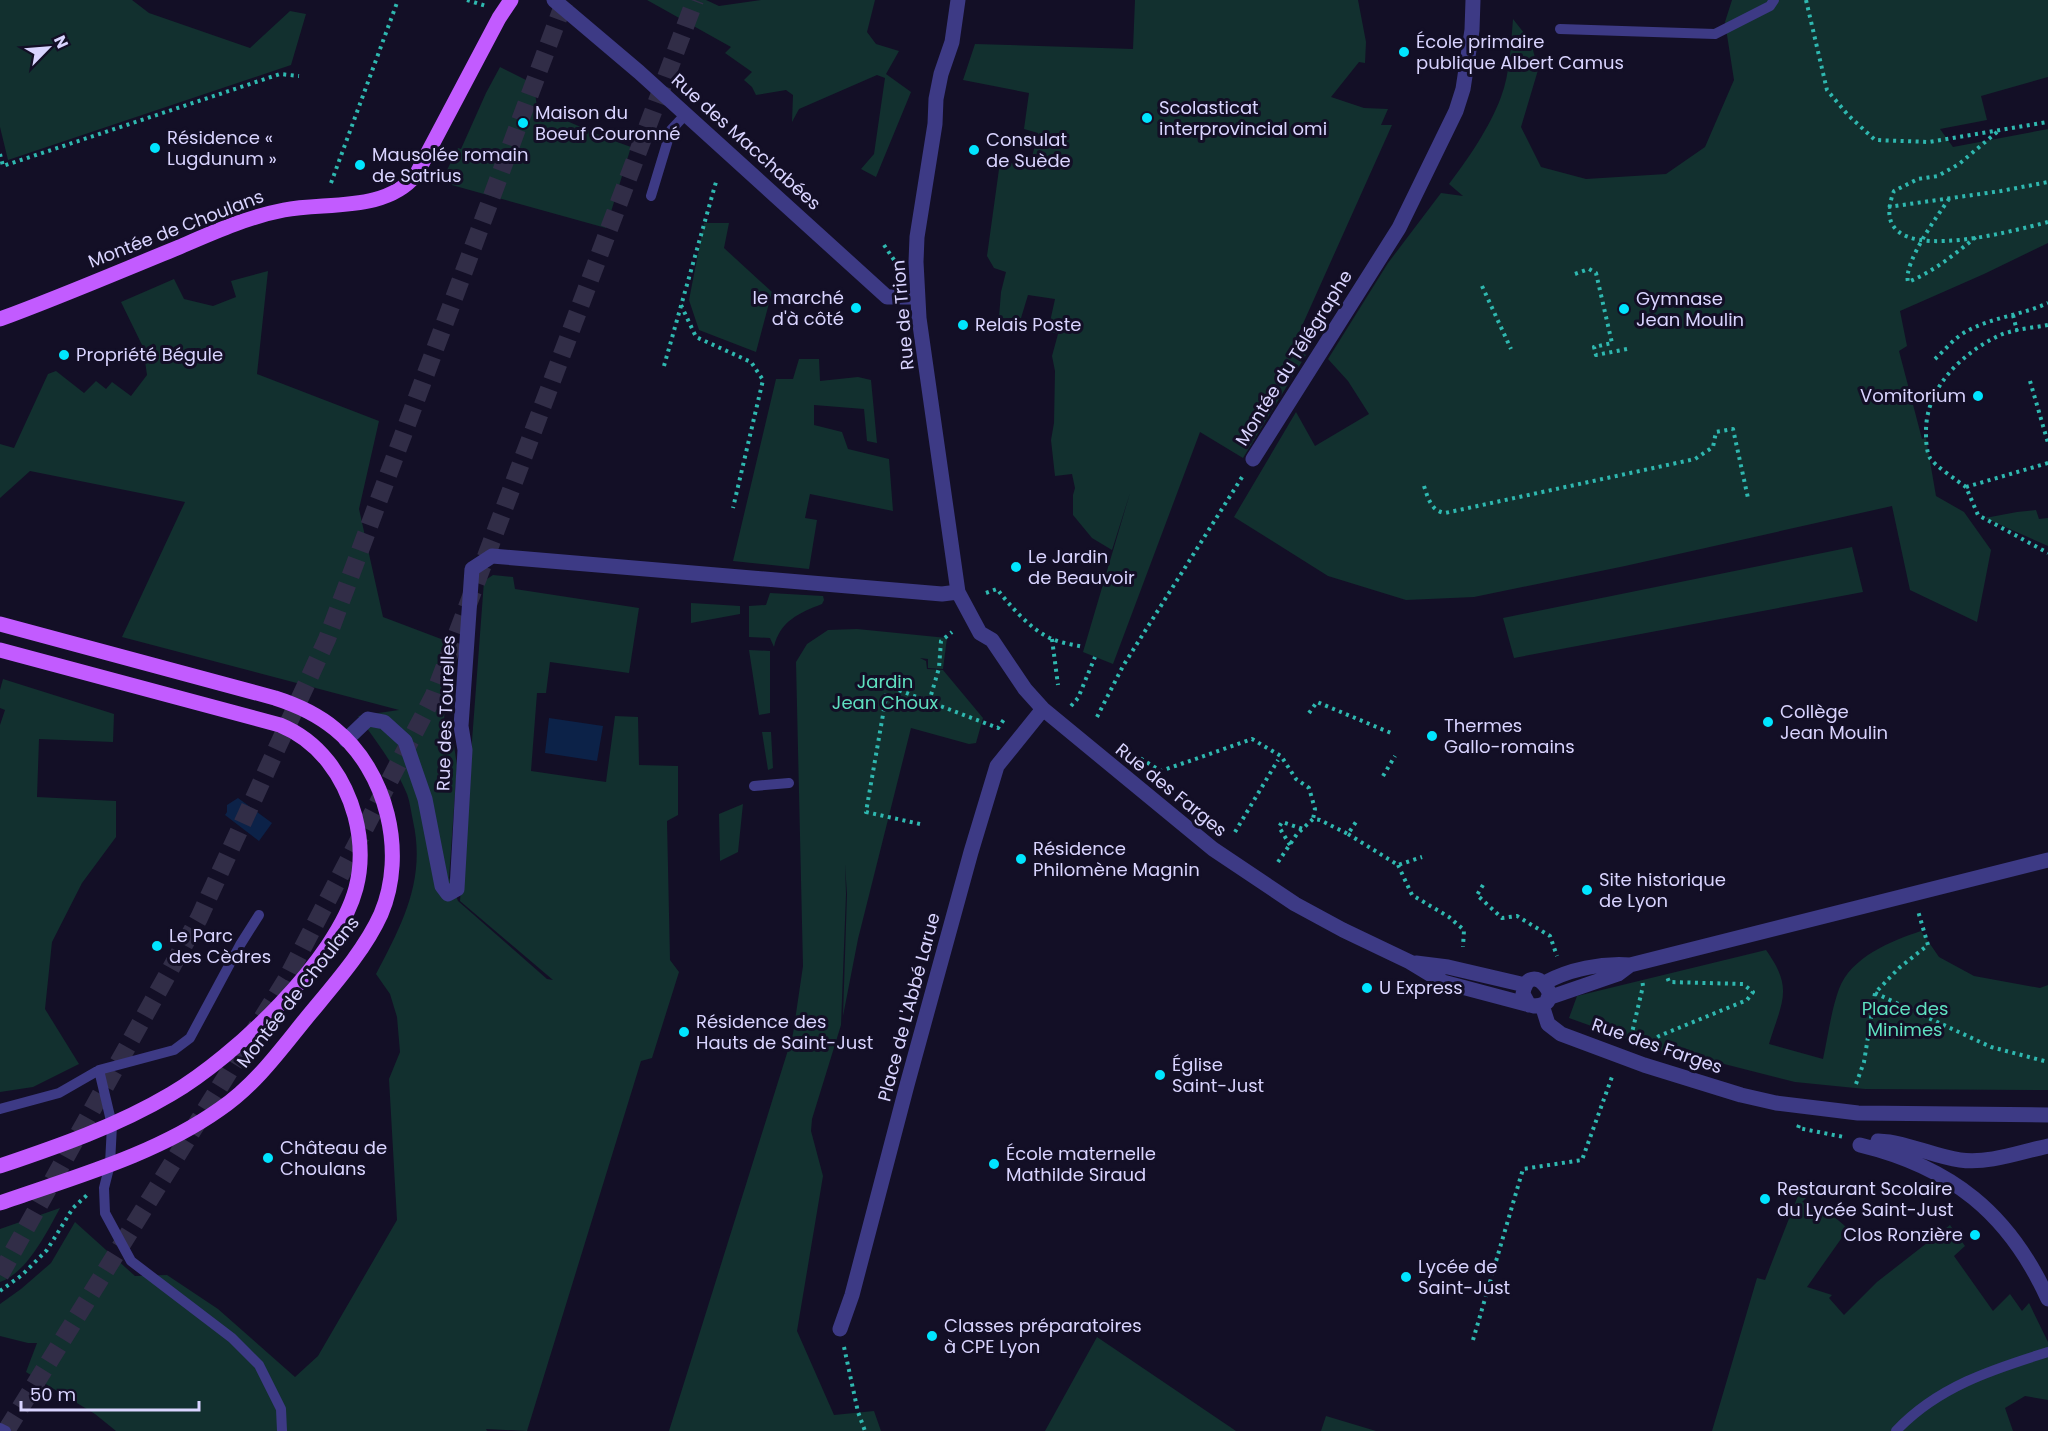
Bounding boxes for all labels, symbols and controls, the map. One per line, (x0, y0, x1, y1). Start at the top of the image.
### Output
north arrow (18, 18, 78, 78)
place label: École primaire publique Albert Camus (1416, 29, 1624, 75)
text: N (48, 32, 74, 52)
marker: École primaire publique Albert Camus (1397, 45, 1411, 59)
street label: Rue des Macchabées (666, 68, 826, 216)
place label: Scolasticat interprovincial omi (1159, 95, 1327, 141)
place label: Maison du Boeuf Couronné (535, 100, 680, 146)
marker: Scolasticat interprovincial omi (1140, 111, 1154, 125)
marker: Maison du Boeuf Couronné (516, 116, 530, 130)
place label: Résidence « Lugdunum » (167, 125, 277, 171)
place label: Consulat de Suède (986, 127, 1071, 173)
marker: Résidence « Lugdunum » (148, 141, 162, 155)
place label: Mausolée romain de Satrius (372, 142, 529, 188)
marker: Consulat de Suède (967, 143, 981, 157)
marker: Mausolée romain de Satrius (353, 158, 367, 172)
street label: Montée de Choulans (84, 183, 267, 274)
street label: Rue de Trion (885, 259, 920, 371)
street label: Montée du Télégraphe (1229, 265, 1358, 450)
place label: le marché d'à côté (753, 285, 844, 331)
place label: Gymnase Jean Moulin (1636, 286, 1744, 332)
marker: le marché d'à côté (849, 301, 863, 315)
marker: Gymnase Jean Moulin (1617, 302, 1631, 316)
place label: Relais Poste (975, 312, 1081, 337)
marker: Relais Poste (956, 318, 970, 332)
place label: Propriété Bégule (76, 342, 223, 367)
marker: Propriété Bégule (57, 348, 71, 362)
place label: Vomitorium (1860, 383, 1966, 408)
marker: Vomitorium (1971, 389, 1985, 403)
place label: Le Jardin de Beauvoir (1028, 544, 1135, 590)
marker: Le Jardin de Beauvoir (1009, 560, 1023, 574)
street label: Rue des Tourelles (430, 635, 461, 791)
park label: Jardin Jean Choux (832, 669, 939, 715)
place label: Collège Jean Moulin (1780, 699, 1888, 745)
place label: Thermes Gallo-romains (1444, 713, 1575, 759)
marker: Collège Jean Moulin (1761, 715, 1775, 729)
marker: Thermes Gallo-romains (1425, 729, 1439, 743)
street label: Rue des Farges (1110, 737, 1232, 842)
place label: Résidence Philomène Magnin (1033, 836, 1200, 882)
marker: Résidence Philomène Magnin (1014, 852, 1028, 866)
place label: Site historique de Lyon (1599, 867, 1726, 913)
marker: Site historique de Lyon (1580, 883, 1594, 897)
street label: Place de L'Abbé Larue (871, 910, 946, 1104)
street label: Montée de Choulans (230, 911, 365, 1073)
place label: Le Parc des Cèdres (169, 923, 271, 969)
marker: Le Parc des Cèdres (150, 939, 164, 953)
place label: U Express (1379, 975, 1463, 1000)
marker: U Express (1360, 981, 1374, 995)
park label: Place des Minimes (1862, 996, 1948, 1042)
place label: Résidence des Hauts de Saint-Just (696, 1009, 873, 1055)
street label: Rue des Farges (1588, 1011, 1726, 1080)
marker: Résidence des Hauts de Saint-Just (677, 1025, 691, 1039)
place label: Église Saint-Just (1172, 1052, 1264, 1098)
marker: Église Saint-Just (1153, 1068, 1167, 1082)
place label: Château de Choulans (280, 1135, 387, 1181)
place label: École maternelle Mathilde Siraud (1006, 1141, 1156, 1187)
marker: Château de Choulans (261, 1151, 275, 1165)
marker: École maternelle Mathilde Siraud (987, 1157, 1001, 1171)
place label: Restaurant Scolaire du Lycée Saint-Just (1777, 1176, 1954, 1222)
marker: Restaurant Scolaire du Lycée Saint-Just (1758, 1192, 1772, 1206)
place label: Clos Ronzière (1843, 1222, 1963, 1247)
marker: Clos Ronzière (1968, 1228, 1982, 1242)
place label: Lycée de Saint-Just (1418, 1254, 1510, 1300)
marker: Lycée de Saint-Just (1399, 1270, 1413, 1284)
place label: Classes préparatoires à CPE Lyon (944, 1313, 1142, 1359)
marker: Classes préparatoires à CPE Lyon (925, 1329, 939, 1343)
scale bar (21, 1374, 200, 1412)
text: 50 m (30, 1382, 76, 1407)

